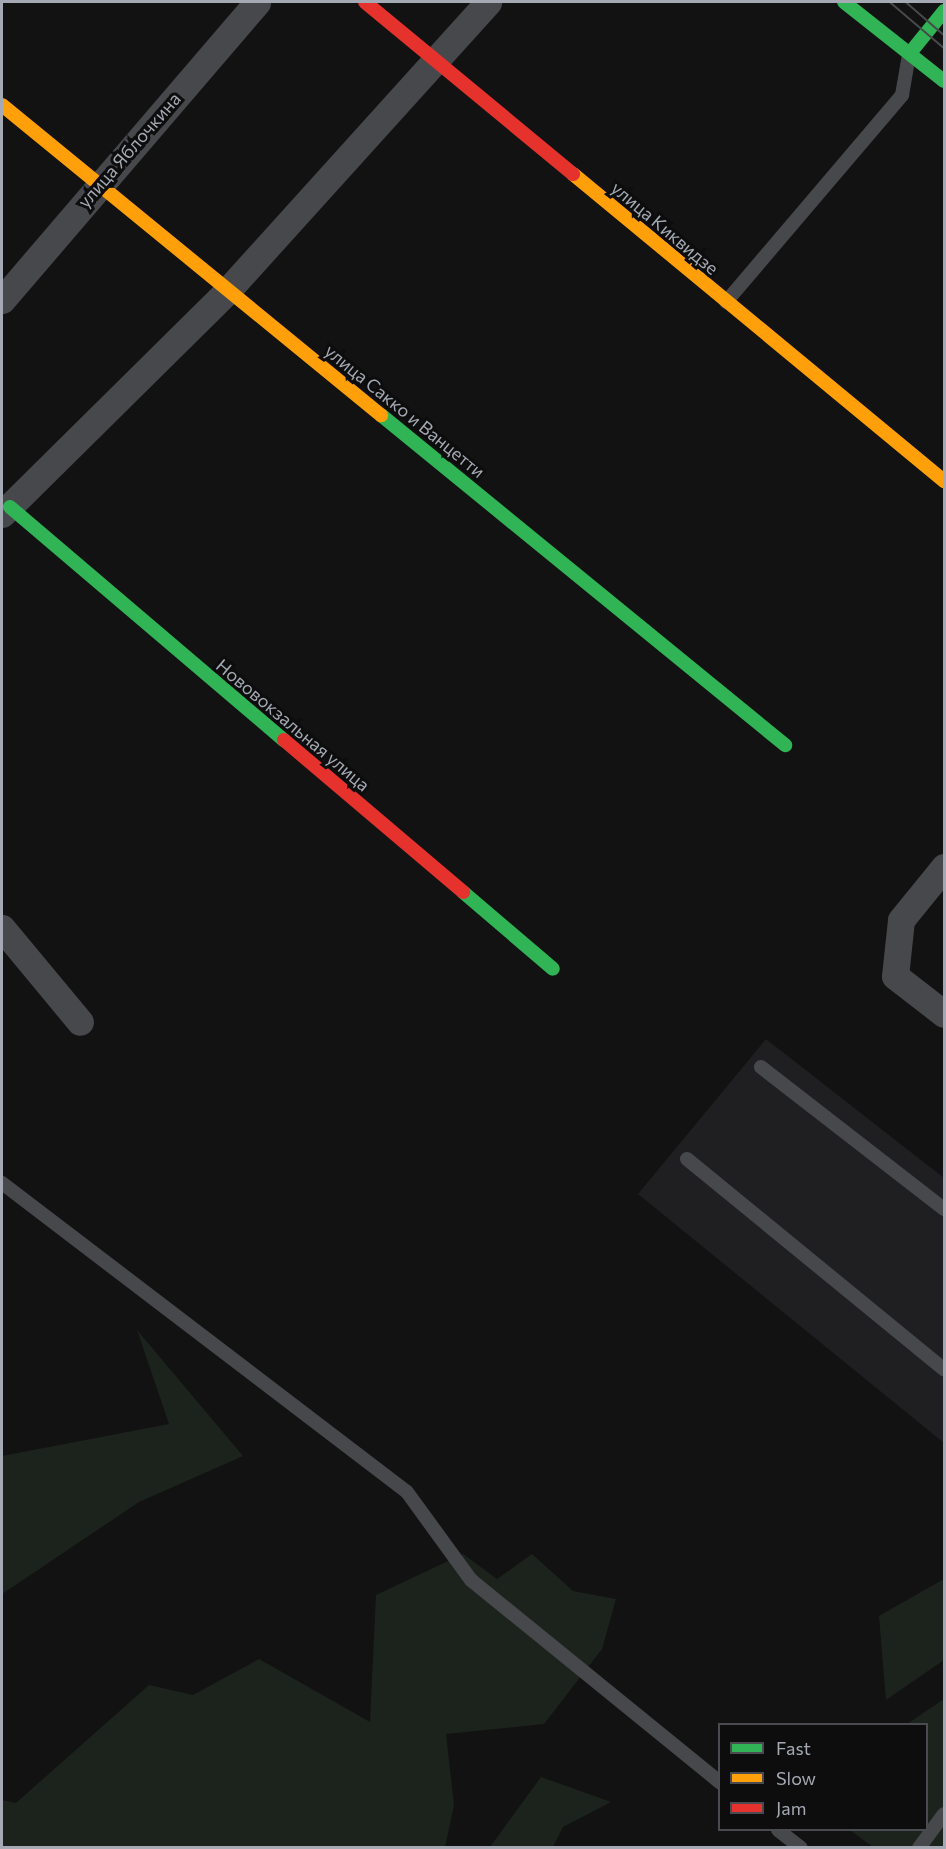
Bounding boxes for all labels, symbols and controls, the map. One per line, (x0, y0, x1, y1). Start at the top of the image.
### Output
street label: улица Яблочкина (73, 88, 185, 212)
street label: улица Киквидзе (607, 177, 723, 279)
street label: улица Сакко и Ванцетти (321, 340, 489, 482)
street label: Нововокзальная улица (212, 654, 374, 796)
legend (718, 1723, 928, 1831)
text: Fast (776, 1737, 811, 1759)
text: Slow (776, 1767, 816, 1789)
text: Jam (776, 1797, 806, 1819)

